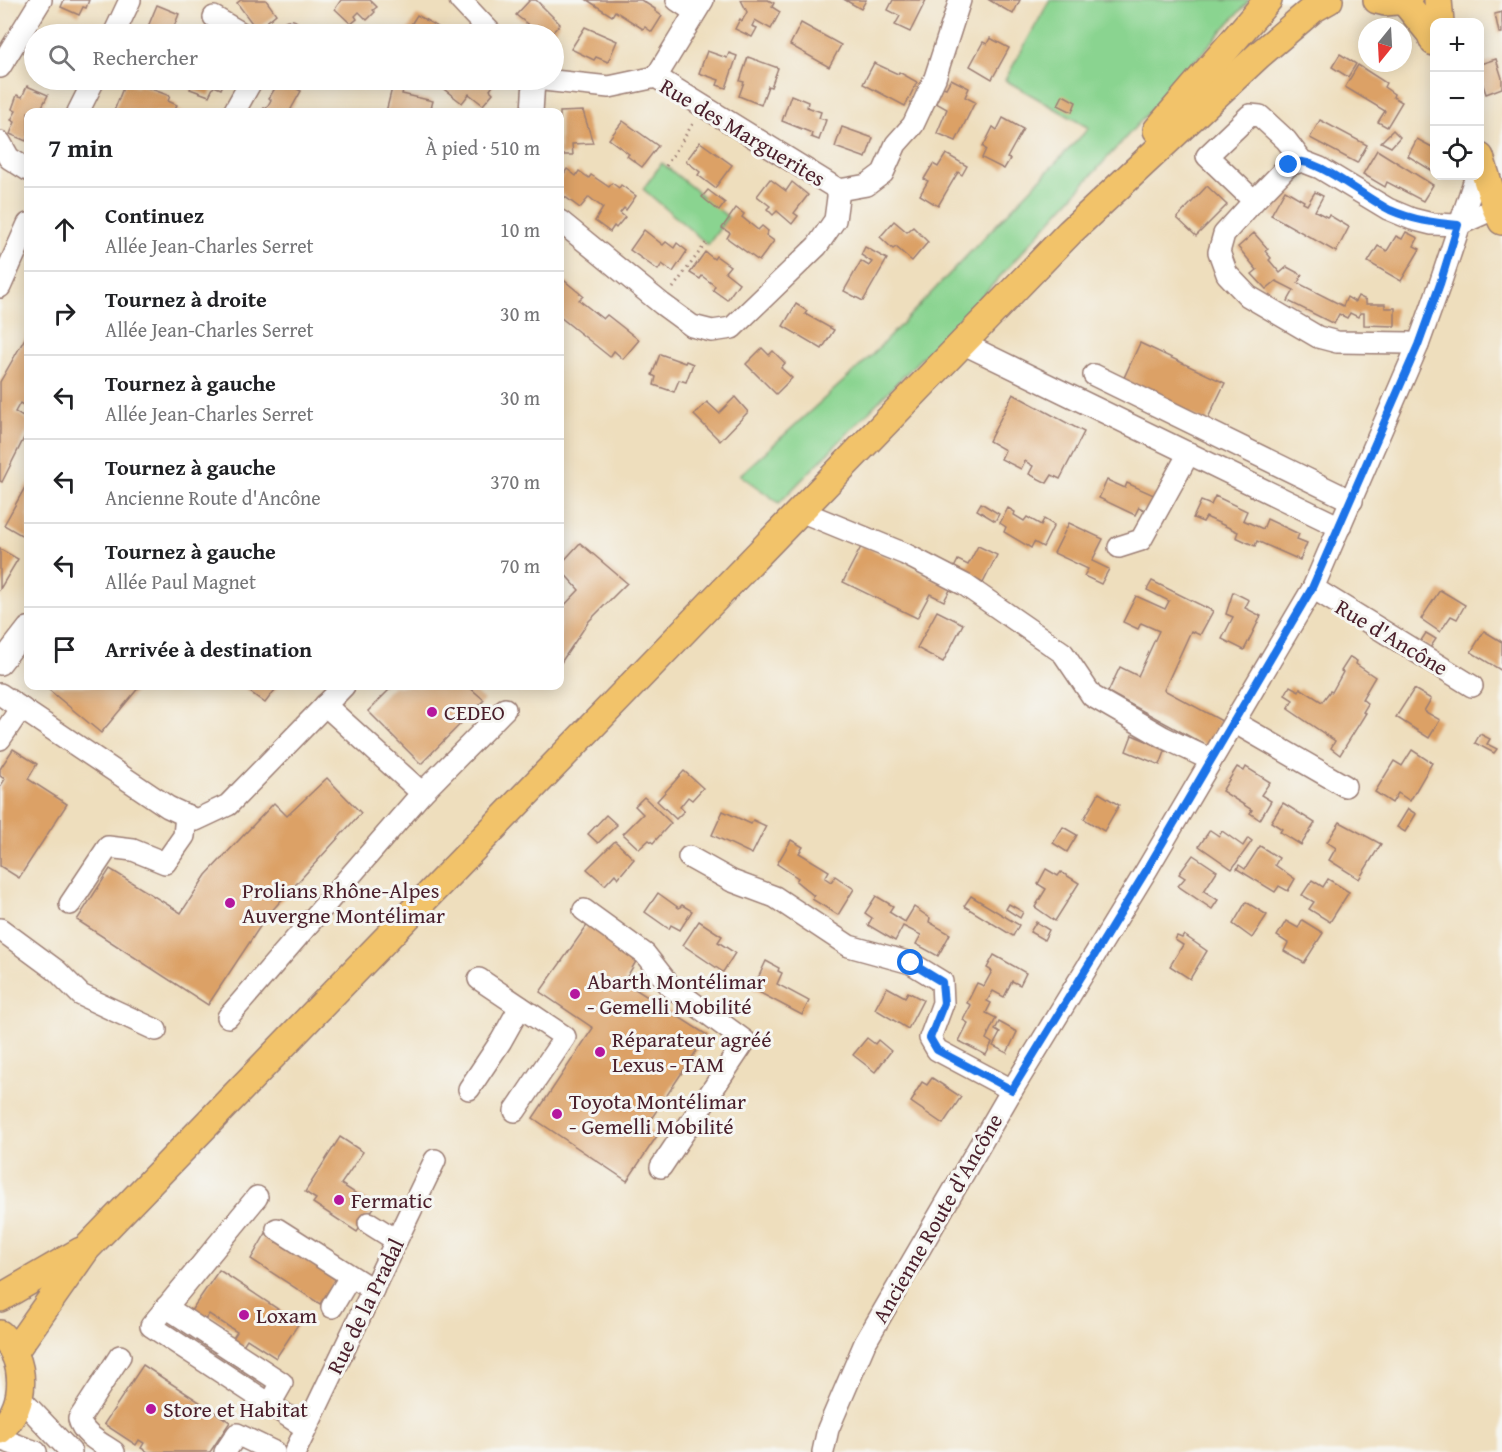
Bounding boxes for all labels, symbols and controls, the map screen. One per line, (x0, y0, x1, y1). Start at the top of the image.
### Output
north arrow (1358, 18, 1412, 72)
map controls (1430, 18, 1484, 180)
button: + (1430, 18, 1484, 72)
search box (24, 24, 564, 90)
icon: search (45, 41, 78, 74)
text: Rechercher (93, 41, 198, 73)
street label: Rue des Marguerites (654, 70, 832, 194)
button: − (1430, 72, 1484, 126)
button: locate (1430, 126, 1484, 180)
text: 7 min (48, 128, 113, 167)
text: À pied · 510 m (425, 133, 540, 162)
route end (1275, 151, 1301, 177)
text: Continuez (105, 199, 204, 231)
icon: ahead (48, 213, 81, 246)
text: 10 m (500, 215, 540, 244)
text: Allée Jean-Charles Serret (105, 231, 314, 260)
text: Tournez à droite (105, 283, 267, 315)
icon: right (48, 297, 81, 330)
text: 30 m (500, 299, 540, 328)
text: Allée Jean-Charles Serret (105, 315, 314, 344)
text: Tournez à gauche (105, 367, 276, 399)
icon: left (48, 381, 81, 414)
text: 30 m (500, 383, 540, 412)
text: Allée Jean-Charles Serret (105, 399, 314, 428)
text: Tournez à gauche (105, 451, 276, 483)
icon: left (48, 465, 81, 498)
text: 370 m (490, 467, 540, 496)
text: Ancienne Route d'Ancône (105, 483, 321, 512)
text: Tournez à gauche (105, 535, 276, 567)
icon: left (48, 549, 81, 582)
text: 70 m (500, 551, 540, 580)
text: Allée Paul Magnet (105, 567, 256, 596)
street label: Rue d'Ancône (1330, 591, 1454, 683)
icon: arrive (48, 633, 81, 666)
text: Arrivée à destination (105, 633, 312, 665)
place label: CEDEO (444, 696, 505, 728)
marker: CEDEO (425, 705, 439, 719)
place label: Prolians Rhône-Alpes Auvergne Montélimar (242, 874, 445, 931)
marker: Prolians Rhône-Alpes Auvergne Montélimar (223, 896, 237, 910)
route start (897, 949, 923, 975)
place label: Abarth Montélimar - Gemelli Mobilité (587, 965, 766, 1022)
marker: Abarth Montélimar - Gemelli Mobilité (568, 987, 582, 1001)
place label: Réparateur agréé Lexus - TAM (612, 1023, 771, 1080)
marker: Réparateur agréé Lexus - TAM (593, 1045, 607, 1059)
place label: Toyota Montélimar - Gemelli Mobilité (569, 1085, 746, 1142)
marker: Toyota Montélimar - Gemelli Mobilité (550, 1107, 564, 1121)
street label: Ancienne Route d'Ancône (864, 1107, 1010, 1329)
place label: Fermatic (351, 1184, 433, 1216)
marker: Fermatic (332, 1193, 346, 1207)
street label: Rue de la Pradal (318, 1233, 412, 1379)
place label: Loxam (256, 1299, 317, 1331)
marker: Loxam (237, 1308, 251, 1322)
place label: Store et Habitat (163, 1393, 308, 1425)
marker: Store et Habitat (144, 1402, 158, 1416)

